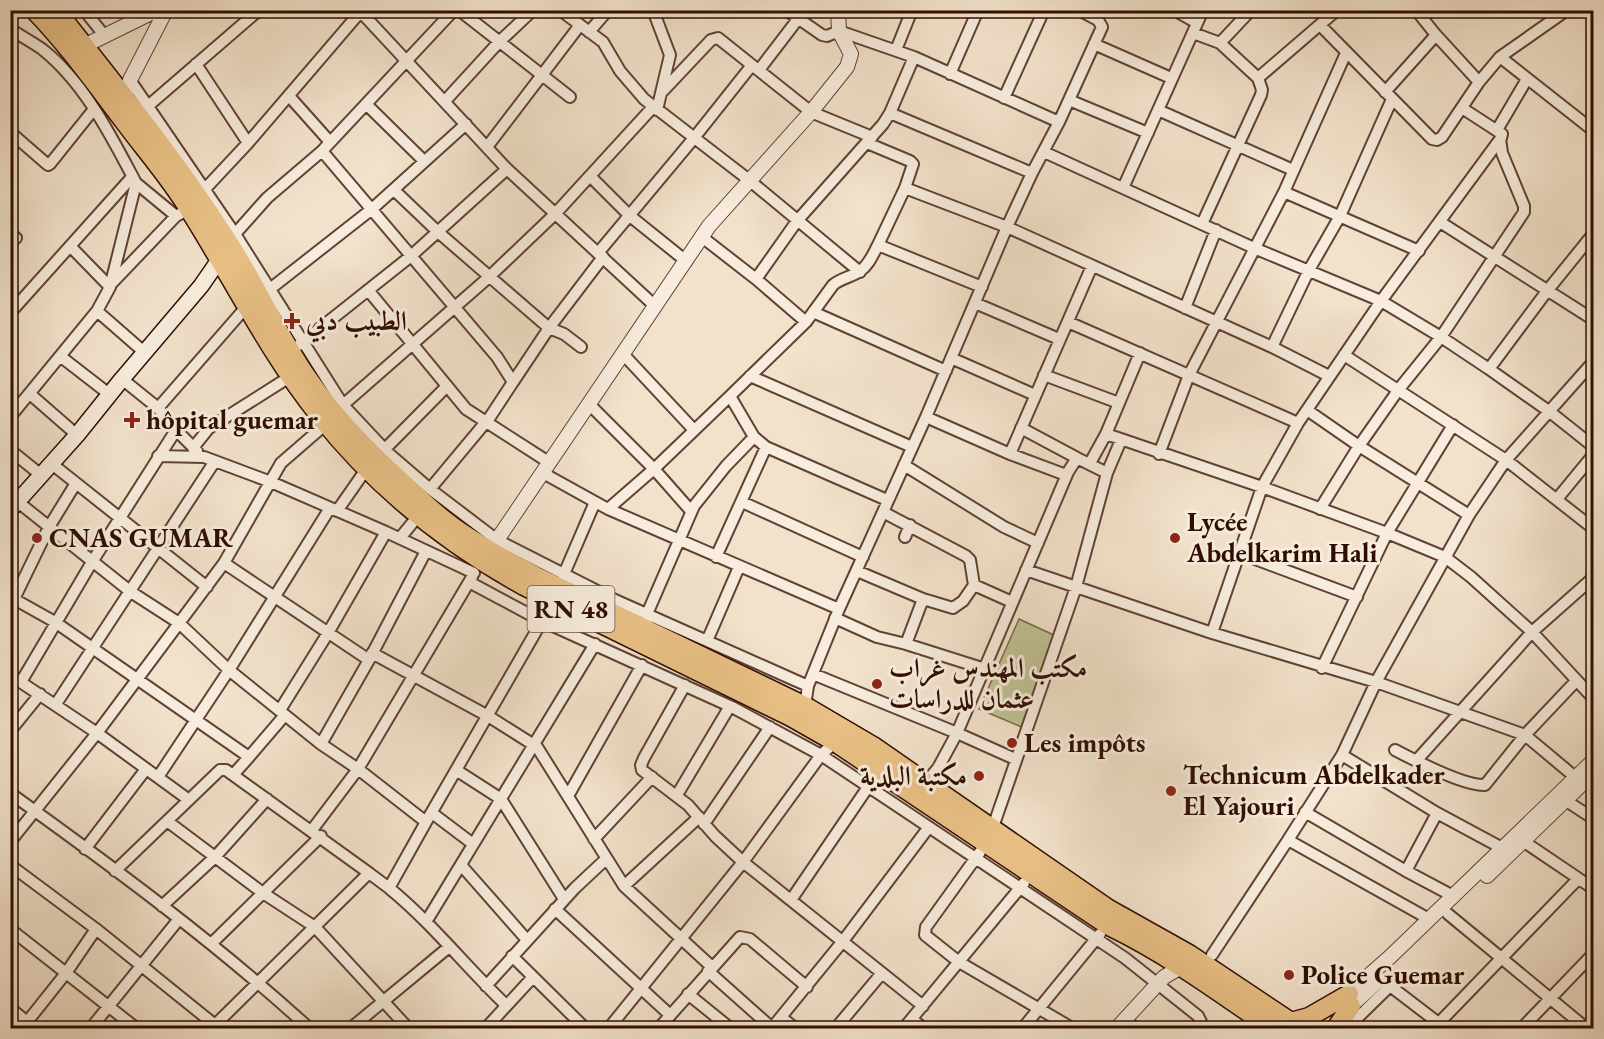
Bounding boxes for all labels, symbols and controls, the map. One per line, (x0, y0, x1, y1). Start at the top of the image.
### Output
place label: الطبيب دبي (305, 303, 407, 343)
marker: الطبيب دبي (283, 312, 301, 330)
place label: hôpital guemar (146, 402, 319, 437)
marker: hôpital guemar (123, 411, 141, 429)
place label: Lycée Abdelkarim Hali (1186, 504, 1378, 570)
place label: CNAS GUMAR (49, 520, 233, 555)
marker: CNAS GUMAR (30, 531, 44, 545)
marker: Lycée Abdelkarim Hali (1168, 531, 1182, 545)
road number: RN 48 (528, 586, 614, 632)
place label: مكتب المهندس غراب عثمان للدراسات (889, 650, 1087, 716)
marker: مكتب المهندس غراب عثمان للدراسات (870, 677, 884, 691)
place label: Les impôts (1024, 725, 1145, 760)
marker: Les impôts (1005, 736, 1019, 750)
place label: Technicum Abdelkader El Yajouri (1183, 757, 1446, 823)
place label: مكتبة البلدية (860, 758, 967, 793)
marker: مكتبة البلدية (972, 769, 986, 783)
marker: Technicum Abdelkader El Yajouri (1164, 784, 1178, 798)
place label: Police Guemar (1301, 957, 1465, 992)
marker: Police Guemar (1282, 968, 1296, 982)

